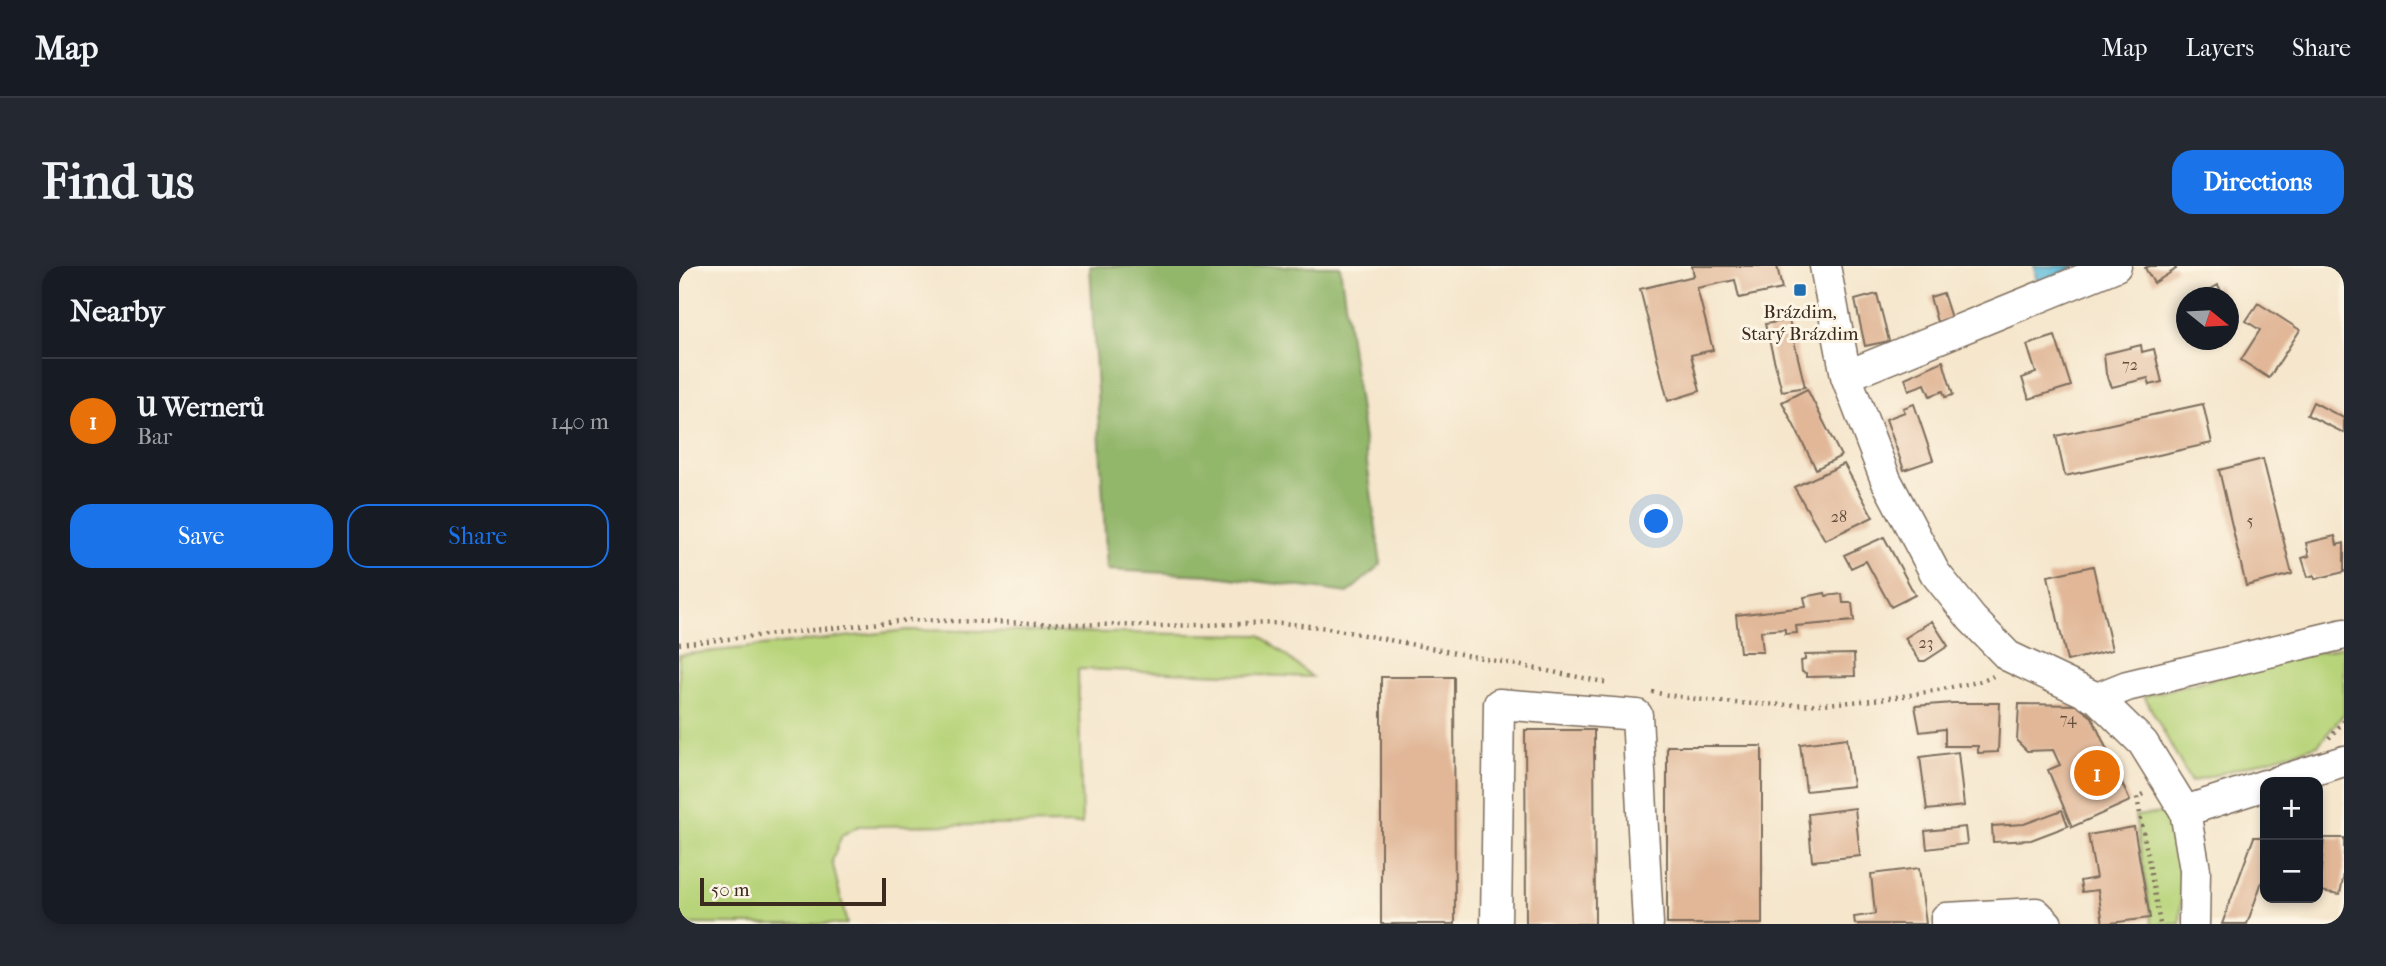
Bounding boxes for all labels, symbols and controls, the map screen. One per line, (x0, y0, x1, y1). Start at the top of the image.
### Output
text: Map (35, 29, 98, 68)
text: Map (2102, 34, 2148, 62)
text: Layers (2186, 34, 2254, 62)
text: Share (2292, 34, 2351, 62)
button: Directions (2172, 150, 2344, 214)
text: Find us (42, 153, 194, 211)
marker: Brázdim, Starý Brázdim (1792, 282, 1808, 298)
north arrow (2176, 287, 2239, 350)
text: Nearby (70, 294, 165, 329)
place label: Brázdim, Starý Brázdim (1741, 301, 1859, 345)
house number: 72 (2122, 355, 2138, 374)
text: U Wernerů (137, 392, 264, 423)
text: 1 (89, 408, 97, 435)
text: 140 m (550, 408, 609, 435)
text: Bar (137, 423, 172, 450)
button: Save (70, 504, 333, 568)
button: Share (347, 504, 609, 568)
your location (1639, 504, 1673, 538)
house number: 28 (1831, 507, 1847, 526)
house number: 5 (2247, 511, 2254, 530)
house number: 23 (1919, 633, 1933, 652)
house number: 74 (2060, 709, 2077, 728)
pin: 1 (2074, 747, 2120, 799)
map controls (2260, 777, 2323, 903)
button: + (2260, 777, 2323, 840)
button: − (2260, 840, 2323, 903)
scale bar (700, 875, 885, 907)
text: 50 m (711, 879, 750, 901)

